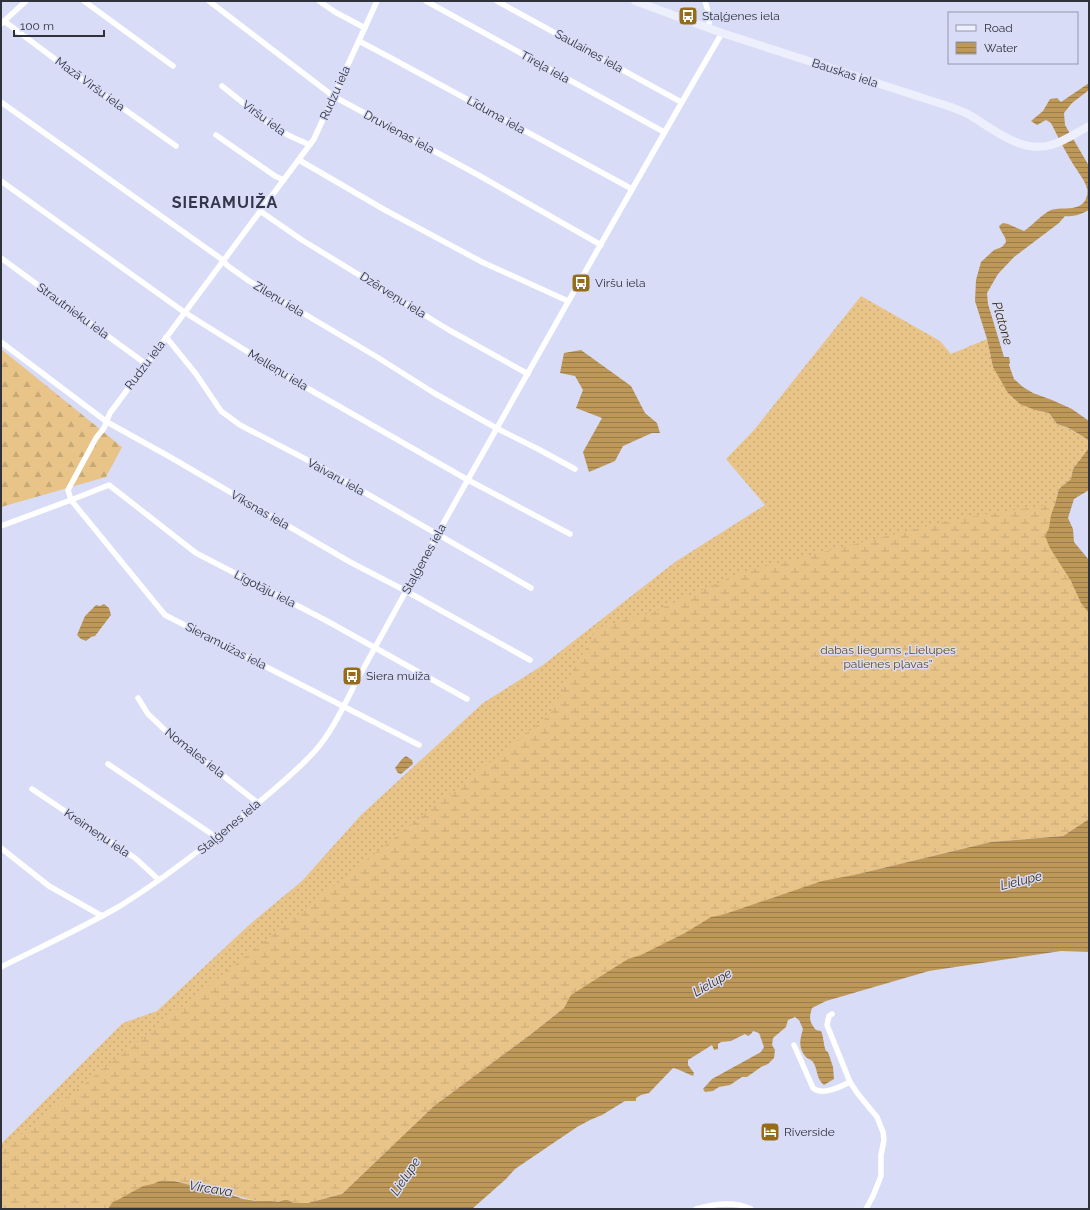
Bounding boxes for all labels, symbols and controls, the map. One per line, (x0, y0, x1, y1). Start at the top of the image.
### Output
bus stop icon: Staļģenes iela (677, 5, 699, 27)
place label: Staļģenes iela (702, 9, 780, 23)
scale bar (14, 12, 104, 38)
legend (948, 12, 1078, 64)
text: 100 m (20, 19, 54, 33)
text: Road (984, 21, 1013, 35)
street label: Saulaines iela (552, 27, 626, 75)
text: Water (984, 41, 1018, 55)
street label: Tīreļa iela (518, 48, 572, 86)
street label: Mazā Viršu iela (53, 54, 127, 114)
street label: Bauskas iela (810, 56, 880, 90)
street label: Rudzu iela (317, 64, 353, 122)
street label: Līduma iela (464, 93, 528, 137)
street label: Viršu iela (239, 98, 289, 138)
street label: Druvienas iela (361, 108, 437, 156)
district label: SIERAMUIŽA (172, 192, 278, 212)
street label: Dzērveņu iela (357, 269, 429, 321)
bus stop icon: Viršu iela (570, 272, 592, 294)
place label: Viršu iela (595, 276, 645, 290)
street label: Zileņu iela (251, 278, 307, 320)
street label: Strautnieku iela (34, 280, 112, 342)
water label: Platone (989, 300, 1016, 347)
street label: Rudzu iela (122, 338, 168, 392)
street label: Melleņu iela (245, 347, 311, 393)
street label: Vaivaru iela (305, 456, 367, 498)
street label: Vīksnas iela (228, 488, 292, 532)
street label: Staļģenes iela (399, 522, 449, 596)
street label: Līgotāju iela (232, 568, 298, 610)
street label: Sieramuižas iela (183, 620, 269, 672)
park label: dabas liegums „Lielupes palienes pļavas” (820, 643, 956, 671)
bus stop icon: Siera muiža (341, 665, 363, 687)
place label: Siera muiža (366, 669, 430, 683)
street label: Nomales iela (162, 725, 228, 781)
street label: Staļģenes iela (195, 797, 263, 857)
street label: Kreimeņu iela (62, 806, 132, 860)
water label: Lielupe (999, 868, 1044, 893)
water label: Lielupe (690, 965, 734, 1000)
hotel icon: Riverside (759, 1121, 781, 1143)
place label: Riverside (784, 1125, 835, 1139)
water label: Lielupe (387, 1154, 424, 1198)
water label: Vircava (188, 1178, 234, 1199)

